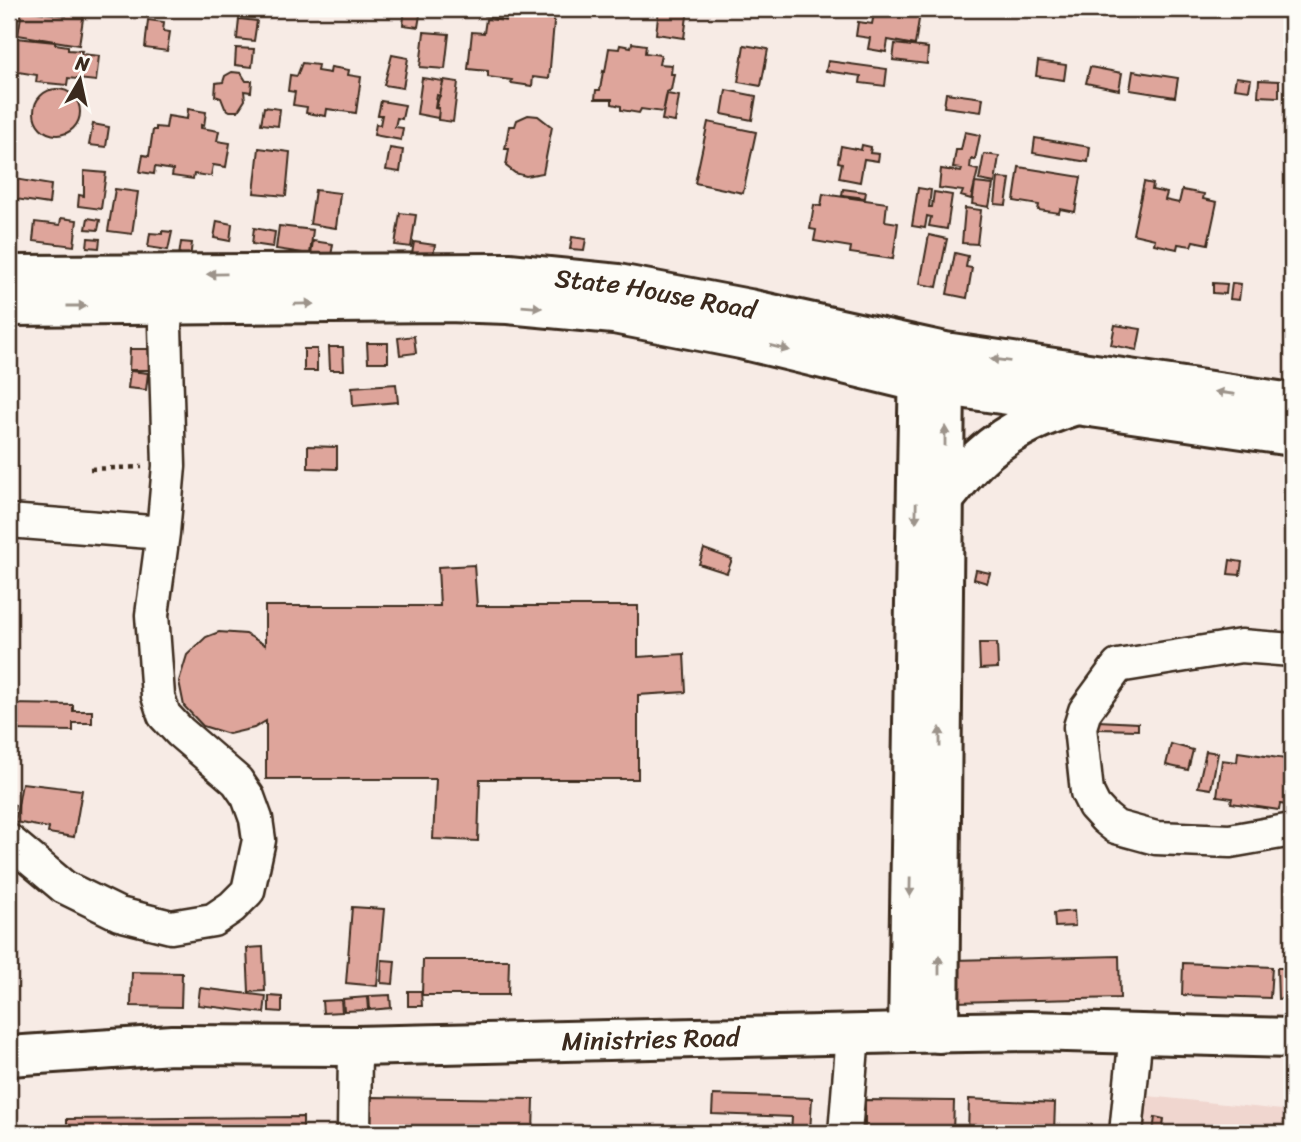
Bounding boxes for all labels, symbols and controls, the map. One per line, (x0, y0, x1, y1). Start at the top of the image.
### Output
north arrow (46, 46, 116, 116)
text: N (73, 46, 92, 81)
street label: State House Road (553, 255, 762, 333)
one-way arrow (206, 268, 228, 280)
one-way arrow (294, 298, 316, 310)
one-way arrow (66, 300, 88, 312)
one-way arrow (521, 302, 543, 313)
one-way arrow (769, 343, 791, 354)
one-way arrow (989, 354, 1011, 365)
one-way arrow (1214, 387, 1236, 398)
one-way arrow (939, 425, 950, 447)
one-way arrow (910, 502, 922, 524)
one-way arrow (934, 726, 946, 748)
one-way arrow (904, 877, 916, 899)
one-way arrow (933, 954, 945, 976)
street label: Ministries Road (561, 1014, 742, 1064)

